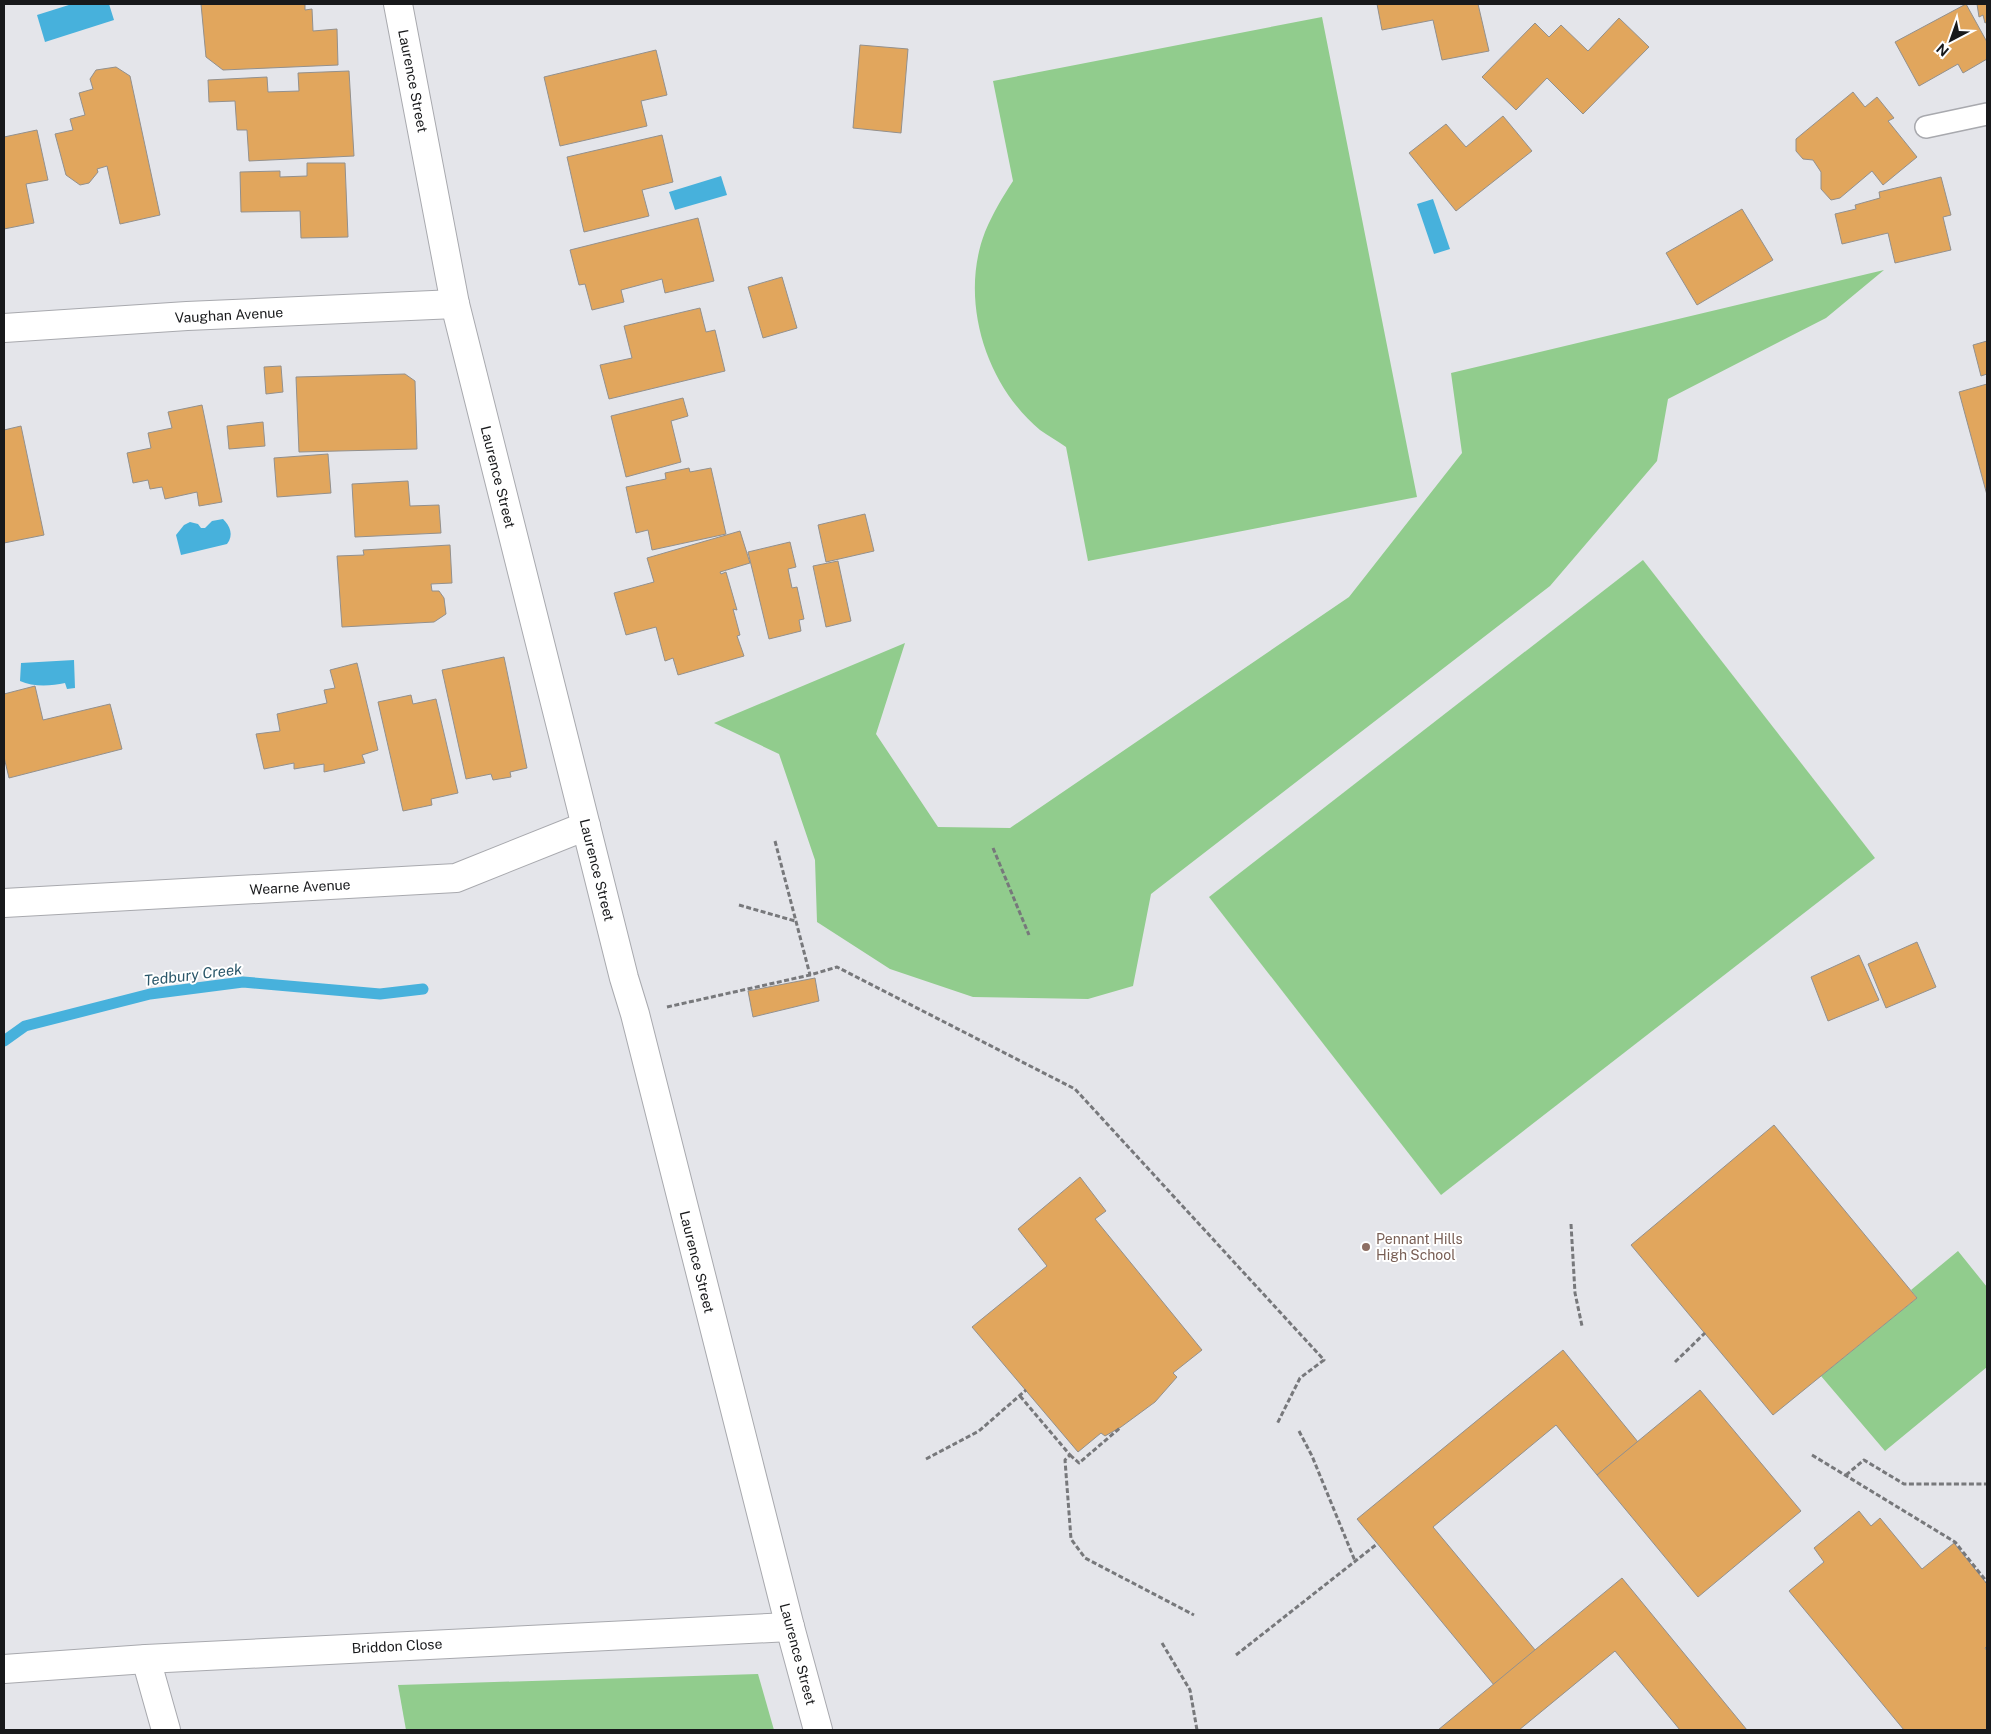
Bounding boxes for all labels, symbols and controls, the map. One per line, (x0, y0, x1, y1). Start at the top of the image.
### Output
north arrow (1926, 15, 1976, 65)
street label: Laurence Street (395, 28, 431, 134)
text: N (1933, 40, 1952, 59)
street label: Vaughan Avenue (174, 304, 284, 326)
street label: Laurence Street (478, 424, 518, 530)
street label: Laurence Street (577, 817, 617, 923)
street label: Wearne Avenue (249, 876, 351, 898)
water label: Tedbury Creek (143, 960, 244, 989)
street label: Laurence Street (677, 1209, 717, 1315)
place label: Pennant Hills High School (1376, 1231, 1463, 1263)
marker: Pennant Hills High School (1360, 1241, 1372, 1253)
street label: Laurence Street (777, 1601, 819, 1707)
street label: Briddon Close (351, 1636, 443, 1656)

